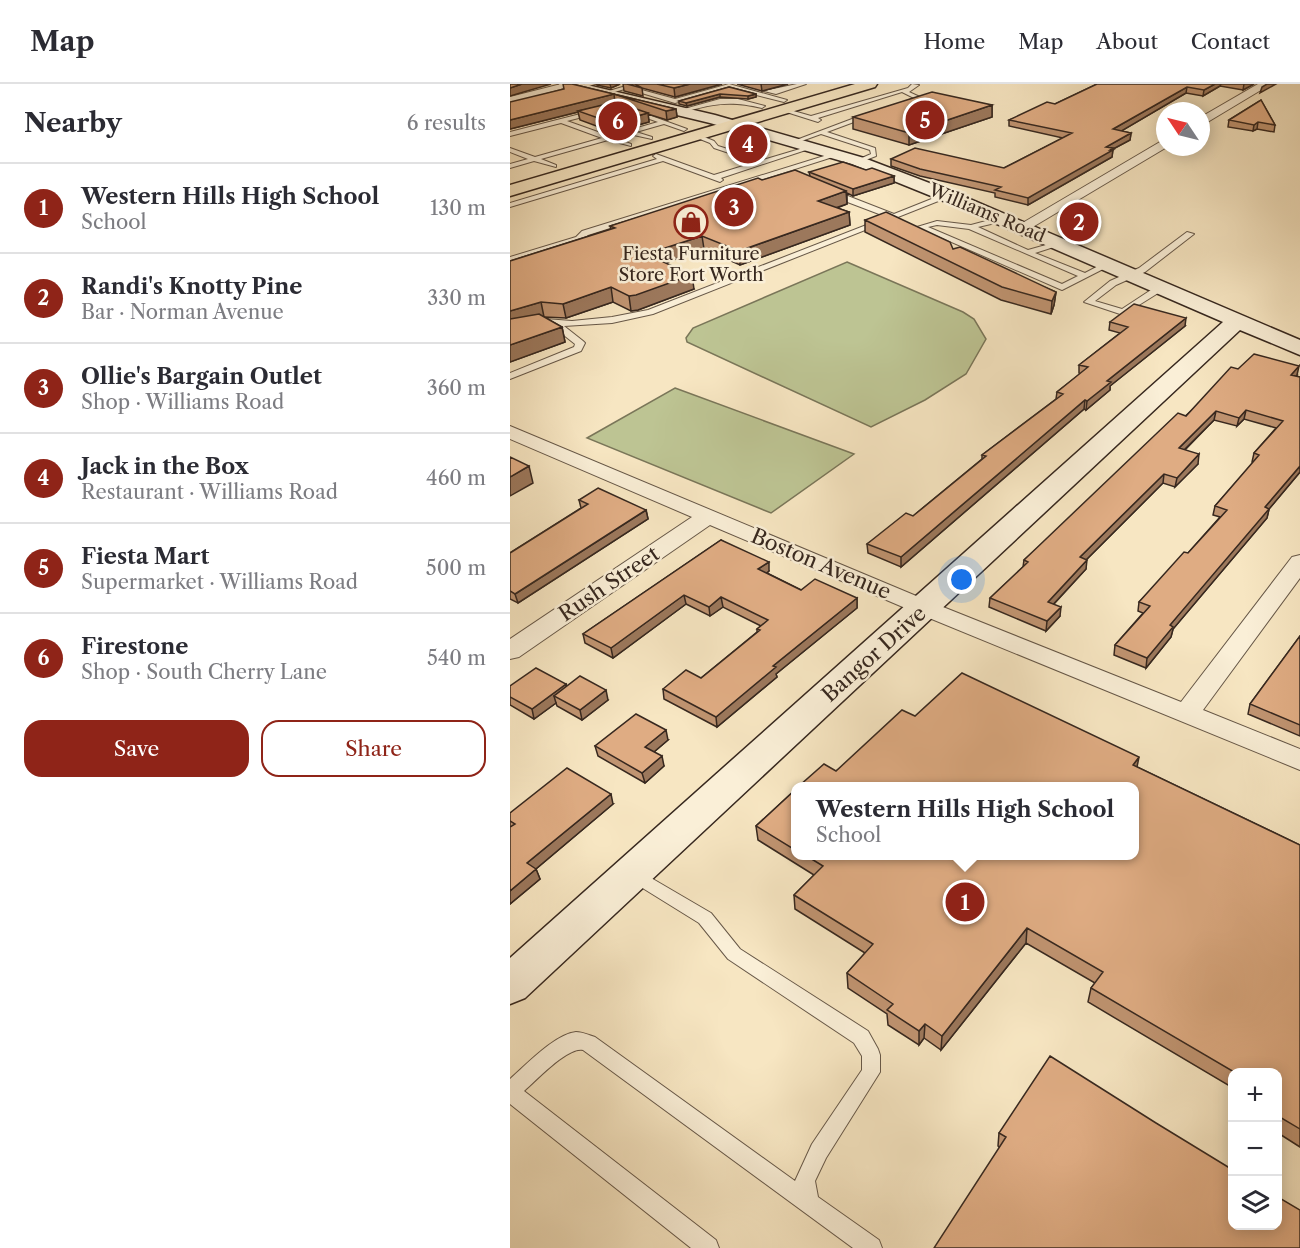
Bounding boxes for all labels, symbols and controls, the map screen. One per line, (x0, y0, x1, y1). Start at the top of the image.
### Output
text: Map (30, 24, 94, 58)
text: Home (924, 29, 985, 54)
text: Map (1018, 29, 1063, 54)
text: About (1096, 29, 1158, 54)
text: Contact (1191, 29, 1270, 54)
pin: 5 (906, 98, 944, 142)
pin: 6 (598, 99, 638, 144)
north arrow (1156, 102, 1210, 156)
text: Nearby (24, 107, 122, 139)
text: 6 results (407, 111, 486, 135)
pin: 4 (728, 122, 768, 166)
street label: Williams Road (924, 178, 1049, 248)
text: Western Hills High School (81, 183, 379, 210)
pin: 3 (714, 184, 754, 230)
text: 1 (39, 196, 48, 220)
text: 130 m (430, 196, 486, 220)
pin: 2 (1060, 200, 1098, 244)
shop icon: Fiesta Furniture Store Fort Worth (673, 204, 709, 240)
text: School (81, 210, 146, 234)
place label: Fiesta Furniture Store Fort Worth (619, 243, 763, 286)
text: Randi's Knotty Pine (81, 273, 302, 300)
text: 2 (38, 286, 49, 310)
text: 330 m (427, 286, 486, 310)
text: Bar · Norman Avenue (81, 300, 284, 324)
text: Ollie's Bargain Outlet (81, 363, 322, 390)
text: 3 (38, 376, 49, 400)
text: 360 m (427, 376, 486, 400)
text: Shop · Williams Road (81, 390, 284, 414)
text: Jack in the Box (81, 453, 249, 480)
text: 4 (38, 466, 49, 490)
text: 460 m (426, 466, 486, 490)
text: Restaurant · Williams Road (81, 480, 338, 504)
street label: Boston Avenue (748, 523, 895, 604)
street label: Rush Street (554, 541, 664, 626)
text: Fiesta Mart (81, 543, 209, 570)
text: 5 (38, 556, 49, 580)
text: 500 m (426, 556, 486, 580)
your location (947, 565, 976, 594)
text: Supermarket · Williams Road (81, 570, 358, 594)
street label: Bangor Drive (816, 600, 931, 707)
text: Firestone (81, 633, 189, 660)
text: 6 (38, 646, 49, 670)
text: 540 m (427, 646, 486, 670)
text: Shop · South Cherry Lane (81, 660, 327, 684)
button: Save (24, 720, 249, 777)
button: Share (261, 720, 486, 777)
popup (791, 782, 1139, 860)
text: Western Hills High School (816, 796, 1114, 823)
text: School (816, 823, 881, 847)
pin: 1 (946, 880, 984, 924)
map controls (1228, 1068, 1282, 1230)
button: + (1228, 1068, 1282, 1122)
button: − (1228, 1122, 1282, 1176)
button: layers (1228, 1176, 1282, 1230)

